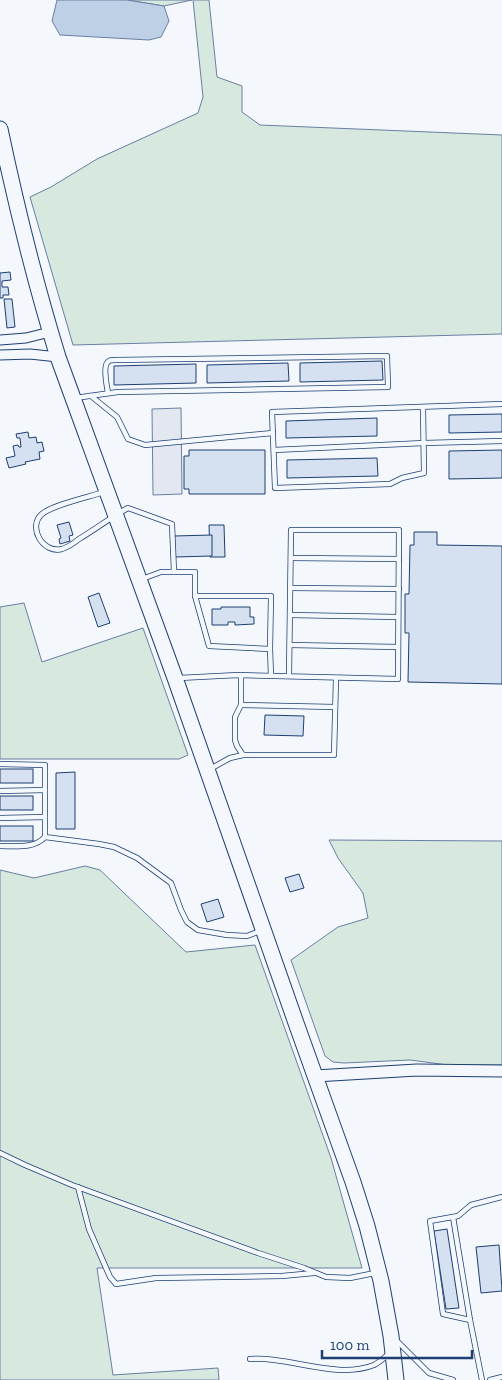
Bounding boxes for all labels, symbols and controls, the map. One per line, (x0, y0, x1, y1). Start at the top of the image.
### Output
scale bar (322, 1328, 472, 1360)
text: 100 m (330, 1336, 369, 1354)

